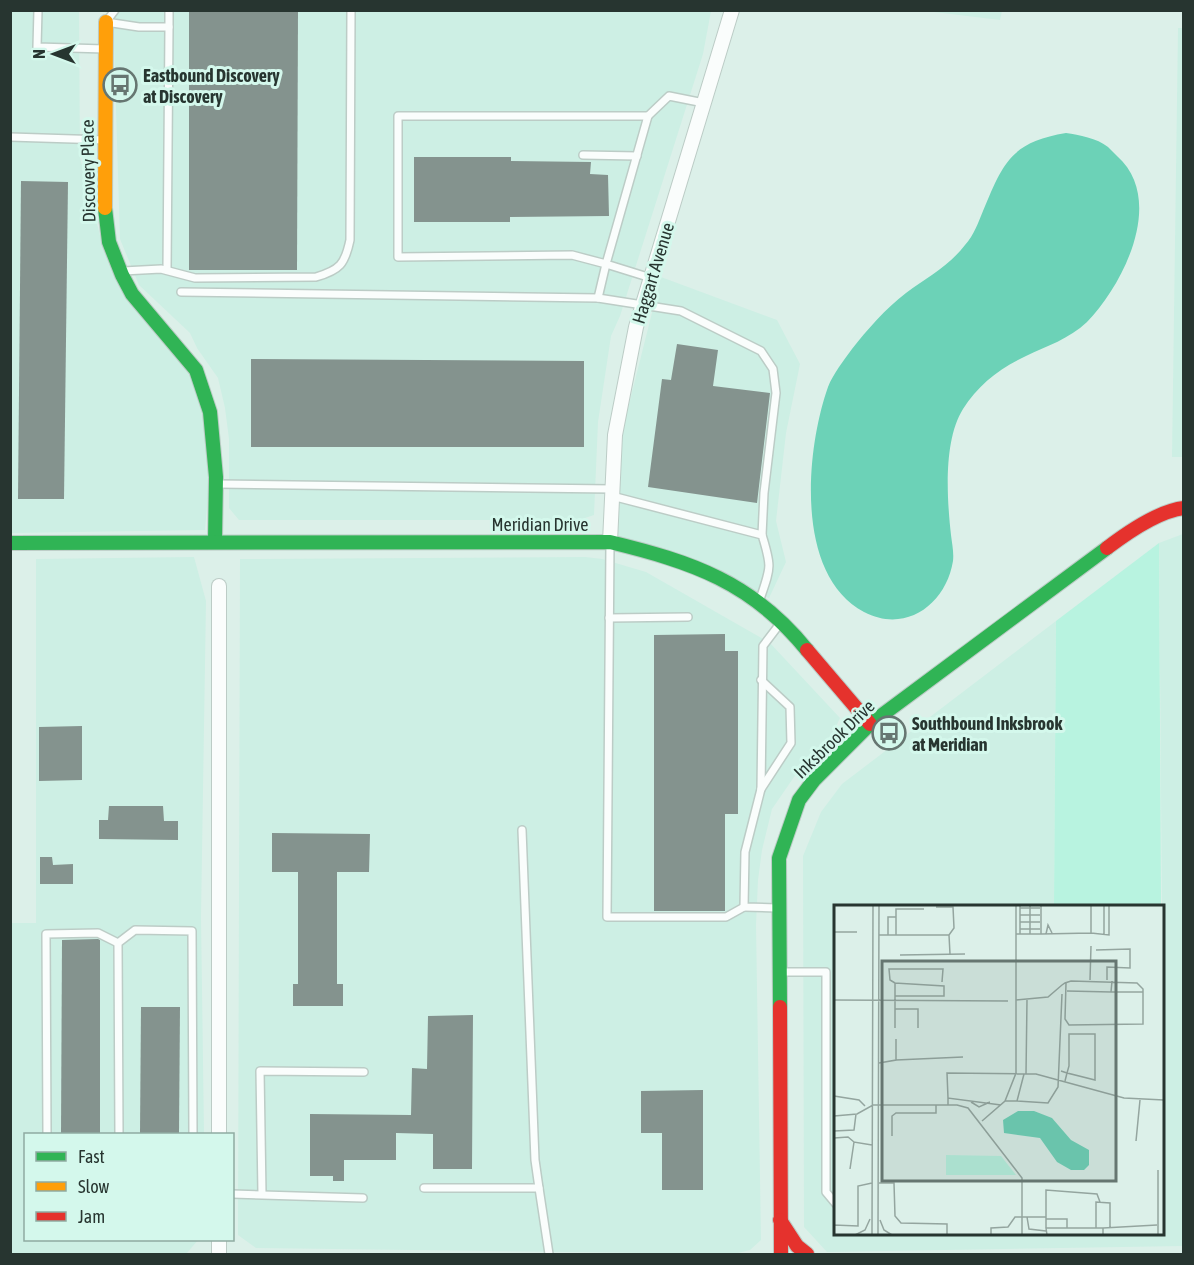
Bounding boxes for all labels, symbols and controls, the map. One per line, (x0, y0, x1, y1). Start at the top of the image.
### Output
north arrow (24, 24, 84, 84)
text: N (30, 49, 48, 59)
place label: Eastbound Discovery at Discovery (143, 65, 280, 107)
bus stop icon: Eastbound Discovery at Discovery (102, 67, 138, 103)
street label: Discovery Place (77, 119, 99, 223)
street label: Haggart Avenue (628, 220, 678, 326)
street label: Meridian Drive (492, 514, 588, 535)
street label: Inksbrook Drive (789, 695, 879, 783)
place label: Southbound Inksbrook at Meridian (912, 713, 1063, 755)
bus stop icon: Southbound Inksbrook at Meridian (871, 715, 907, 751)
inset map (834, 905, 1164, 1235)
legend (24, 1133, 234, 1241)
text: Fast (78, 1146, 105, 1167)
text: Slow (78, 1176, 109, 1197)
text: Jam (78, 1206, 105, 1227)

